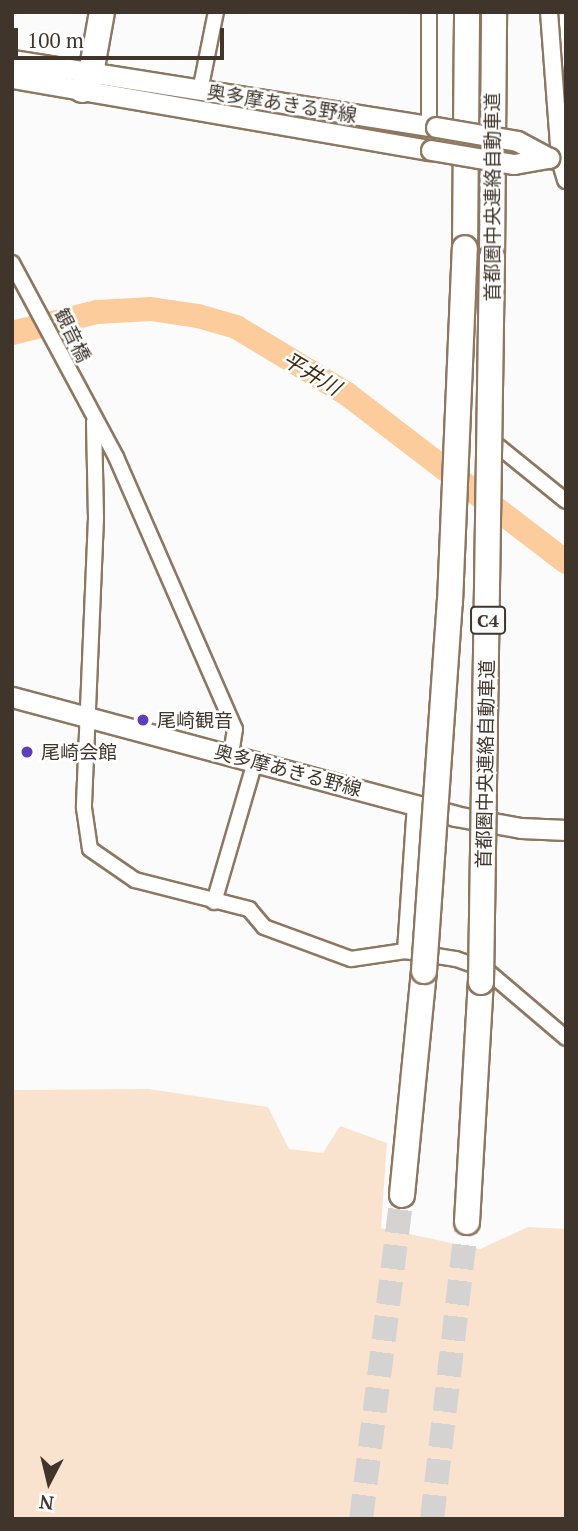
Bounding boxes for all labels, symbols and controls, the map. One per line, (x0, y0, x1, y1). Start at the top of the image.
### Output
scale bar (18, 14, 228, 58)
text: 100 m (27, 26, 84, 54)
street label: 奥多摩あきる野線 (205, 80, 359, 126)
street label: 首都圏中央連絡自動車道 (481, 93, 503, 301)
street label: 観音橋 (50, 304, 96, 366)
water label: 平井川 (279, 346, 345, 400)
road number: C4 (469, 606, 507, 634)
street label: 首都圏中央連絡自動車道 (472, 659, 498, 869)
place label: 尾崎観音 (157, 709, 233, 731)
marker: 尾崎観音 (135, 712, 151, 728)
street label: 奥多摩あきる野線 (212, 739, 364, 801)
place label: 尾崎会館 (41, 741, 117, 763)
marker: 尾崎会館 (19, 744, 35, 760)
north arrow (14, 1447, 84, 1517)
text: N (38, 1490, 55, 1517)

